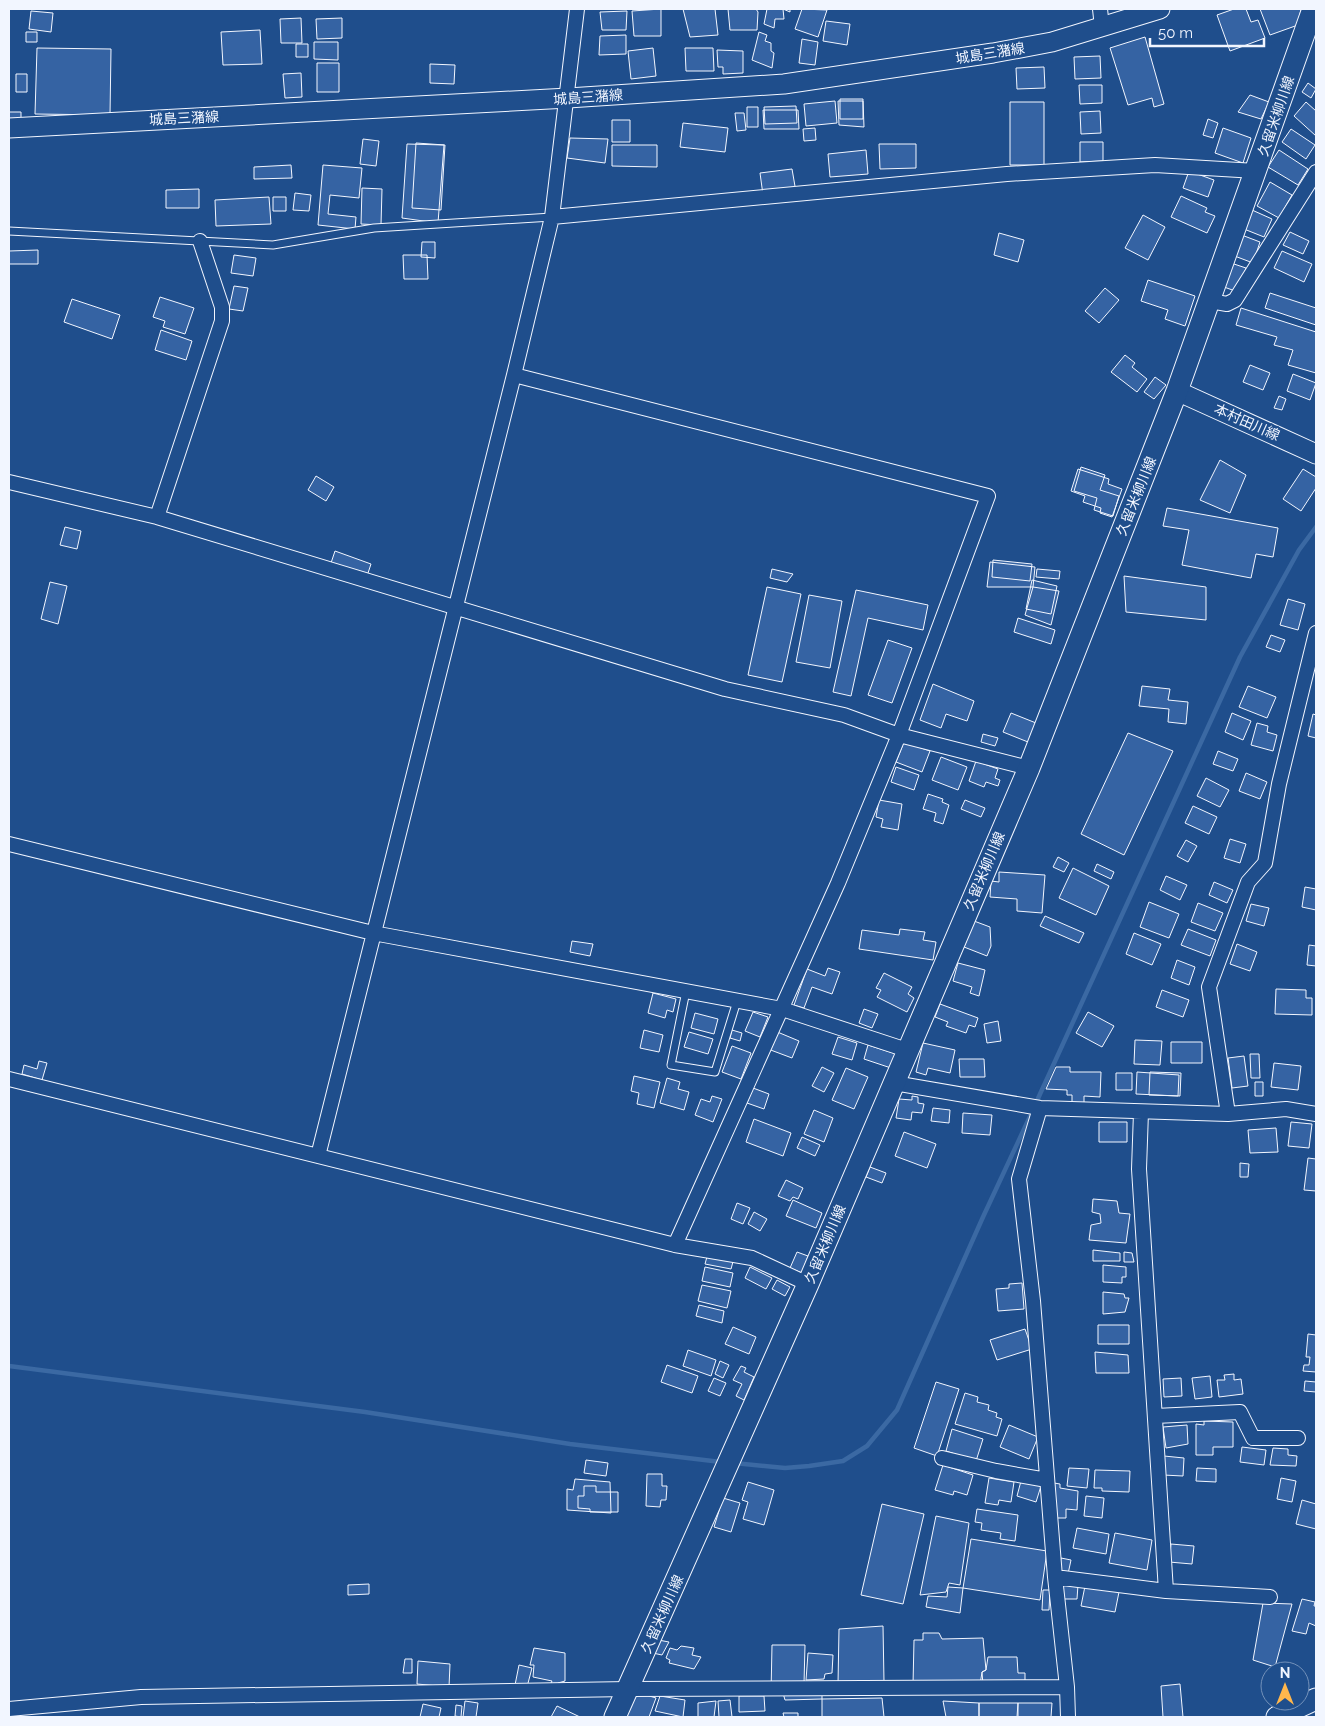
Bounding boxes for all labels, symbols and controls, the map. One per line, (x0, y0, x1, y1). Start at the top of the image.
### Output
scale bar (1150, 15, 1264, 47)
text: 50 m (1158, 24, 1193, 42)
street label: 城島三潴線 (954, 40, 1026, 66)
street label: 久留米柳川線 (1255, 74, 1297, 158)
street label: 城島三潴線 (553, 87, 623, 107)
street label: 城島三潴線 (149, 108, 219, 128)
street label: 本村田川線 (1212, 400, 1282, 444)
street label: 久留米柳川線 (1113, 454, 1159, 538)
street label: 久留米柳川線 (960, 829, 1008, 913)
street label: 久留米柳川線 (801, 1202, 849, 1286)
street label: 久留米柳川線 (638, 1572, 686, 1656)
north arrow (1260, 1661, 1310, 1711)
text: N (1280, 1665, 1290, 1681)

